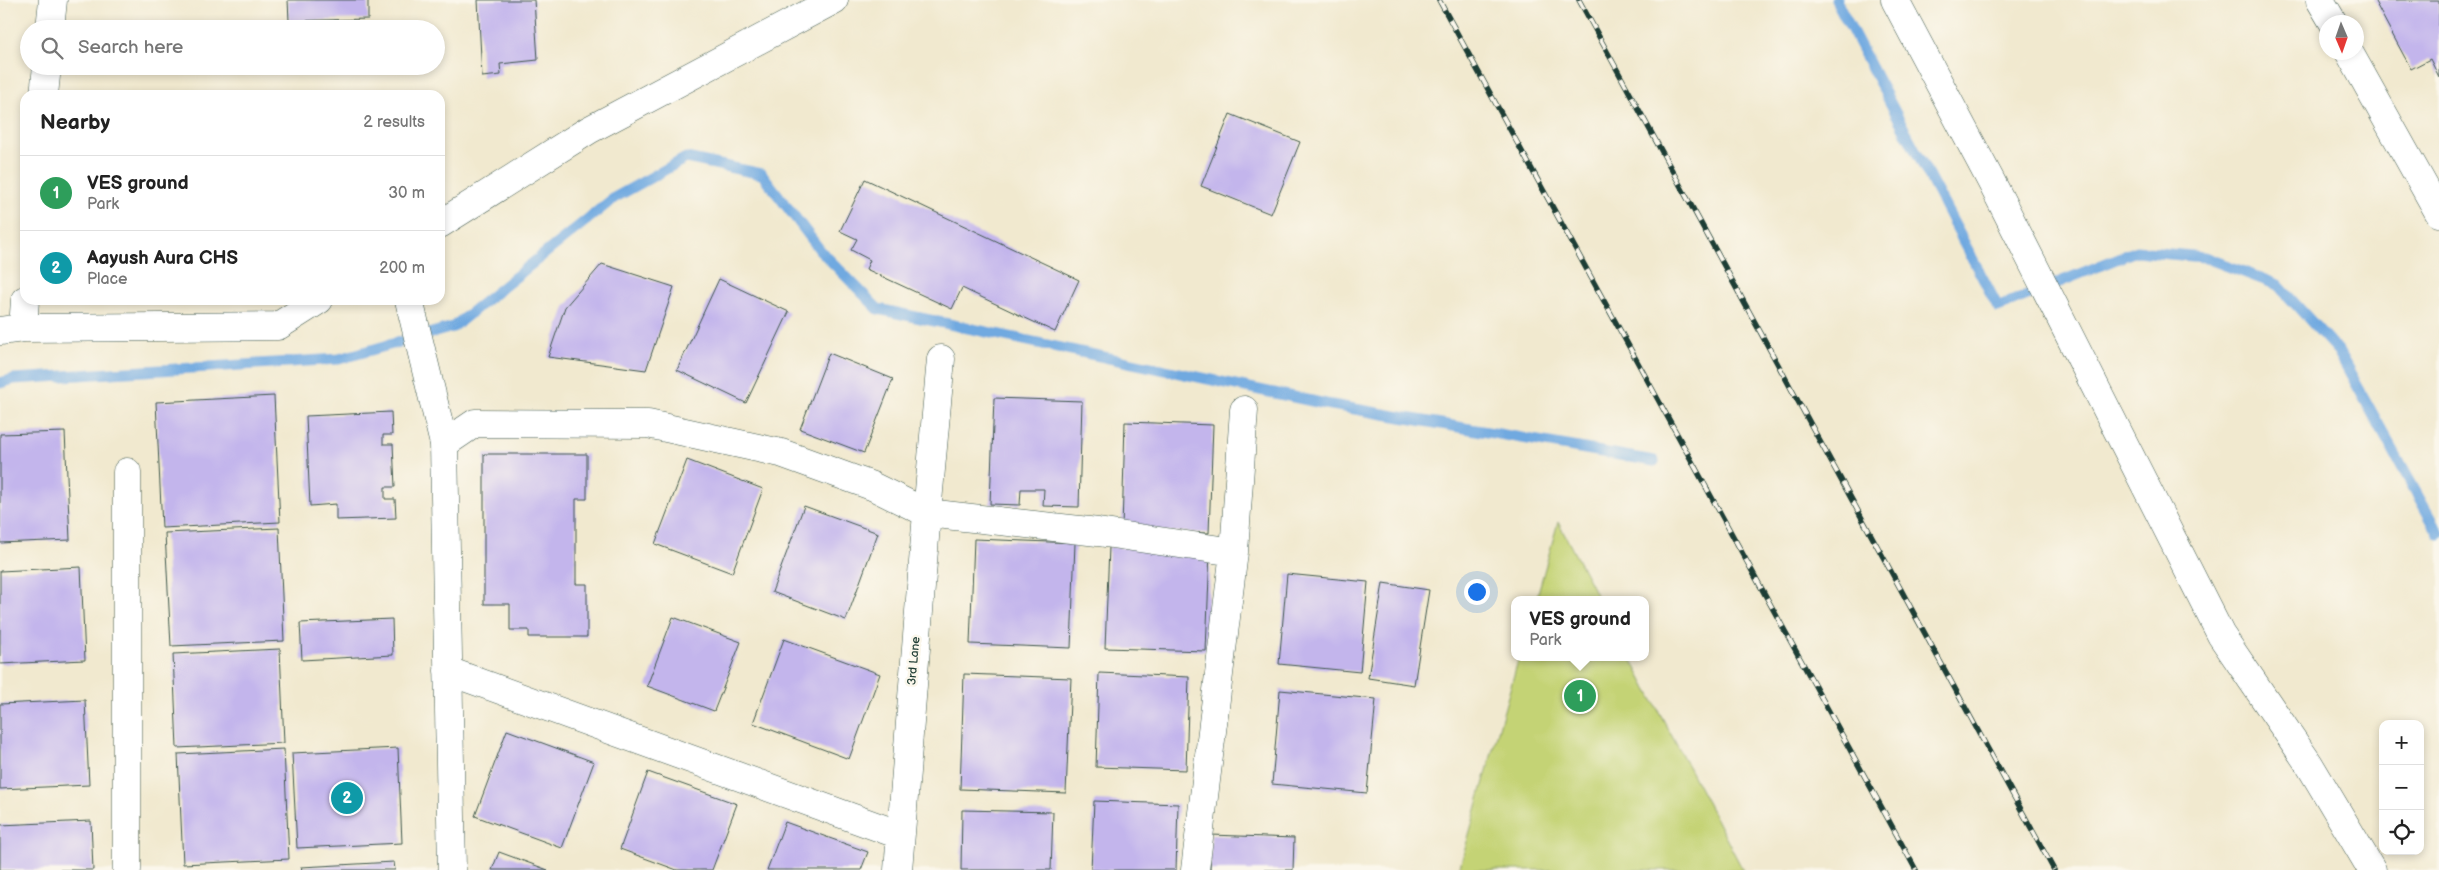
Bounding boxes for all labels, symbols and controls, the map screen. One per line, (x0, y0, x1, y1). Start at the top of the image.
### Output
north arrow (2319, 15, 2364, 60)
search box (20, 20, 445, 75)
icon: search (38, 34, 66, 62)
text: Search here (78, 36, 183, 59)
text: Nearby (40, 110, 110, 135)
text: 2 results (363, 113, 425, 132)
text: VES ground (87, 172, 189, 195)
text: 1 (53, 184, 59, 203)
text: 30 m (388, 184, 425, 203)
text: Park (87, 195, 119, 214)
text: Aayush Aura CHS (87, 247, 238, 270)
text: 2 (51, 259, 61, 278)
text: 200 m (379, 259, 425, 278)
text: Place (87, 270, 128, 289)
your location (1464, 579, 1490, 605)
popup (1511, 596, 1649, 661)
text: VES ground (1529, 608, 1631, 631)
text: Park (1529, 631, 1561, 650)
street label: 3rd Lane (904, 636, 924, 686)
pin: 1 (1564, 677, 1596, 715)
map controls (2379, 720, 2424, 855)
button: + (2379, 720, 2424, 765)
button: − (2379, 765, 2424, 810)
pin: 2 (331, 779, 363, 817)
button: locate (2379, 810, 2424, 855)

